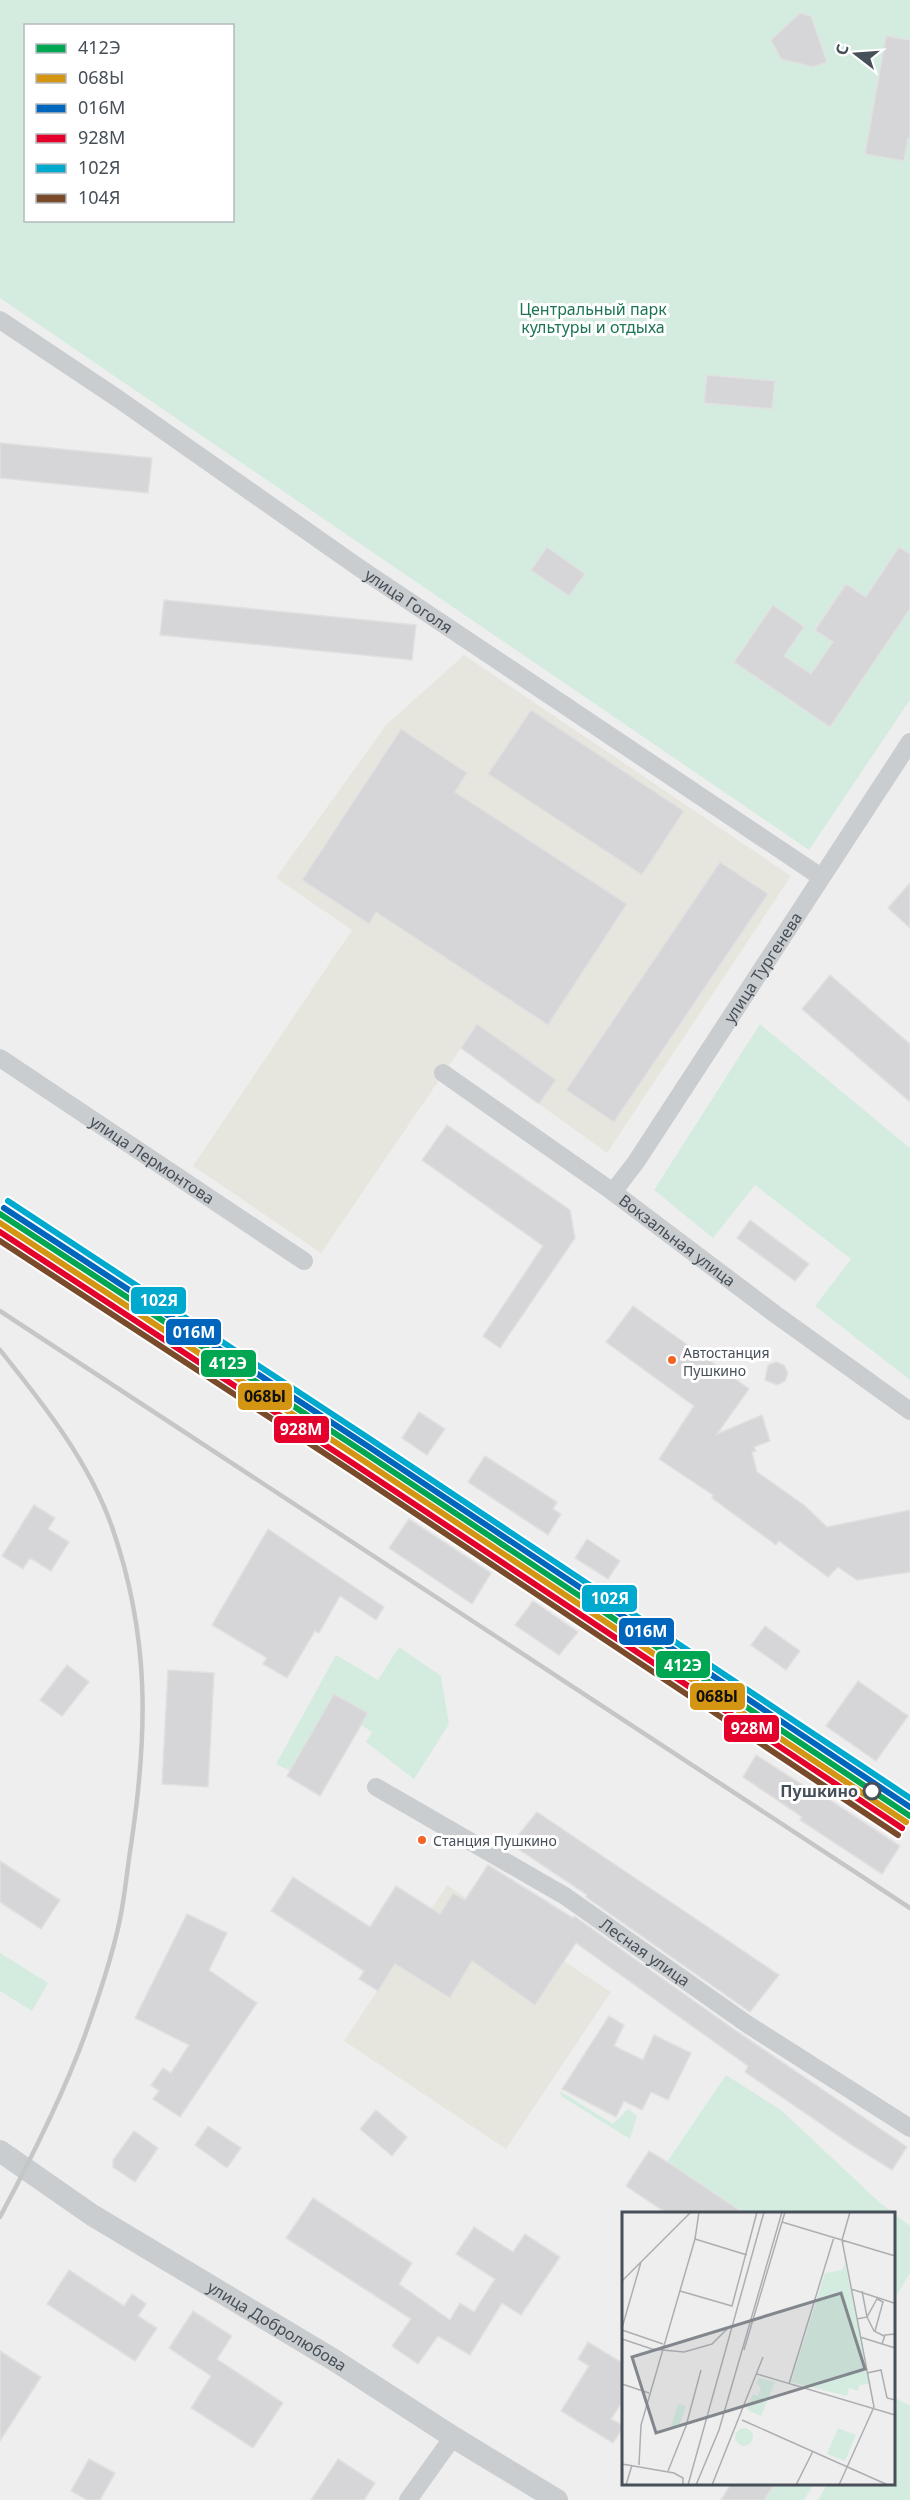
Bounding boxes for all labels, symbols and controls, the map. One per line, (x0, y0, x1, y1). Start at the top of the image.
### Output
legend (24, 24, 234, 222)
north arrow (826, 24, 886, 84)
text: 412Э (78, 35, 121, 59)
text: С (830, 41, 854, 58)
text: 068Ы (78, 65, 124, 89)
text: 016М (78, 95, 125, 119)
text: 928М (78, 125, 125, 149)
text: 102Я (78, 155, 120, 179)
text: 104Я (78, 185, 120, 209)
park label: Центральный парк культуры и отдыха (519, 298, 667, 338)
street label: улица Гоголя (360, 564, 457, 638)
street label: улица Тургенева (719, 908, 807, 1027)
street label: улица Лермонтова (86, 1110, 219, 1209)
street label: Вокзальная улица (614, 1189, 740, 1292)
line badge: 102Я (130, 1286, 187, 1315)
text: 102Я (140, 1289, 178, 1311)
line badge: 016М (165, 1318, 222, 1346)
text: 016М (173, 1321, 215, 1343)
place label: Автостанция Пушкино (683, 1343, 770, 1380)
line badge: 412Э (200, 1349, 257, 1378)
text: 412Э (209, 1352, 247, 1374)
marker: Автостанция Пушкино (666, 1354, 678, 1366)
line badge: 068Ы (237, 1382, 293, 1411)
text: 068Ы (244, 1385, 286, 1407)
line badge: 928М (273, 1415, 330, 1444)
text: 928М (280, 1418, 322, 1440)
line badge: 102Я (581, 1584, 638, 1613)
text: 102Я (591, 1587, 629, 1609)
line badge: 016М (618, 1617, 675, 1646)
text: 016М (625, 1620, 667, 1642)
line badge: 412Э (655, 1650, 711, 1679)
text: 412Э (664, 1654, 702, 1676)
line badge: 068Ы (689, 1682, 746, 1711)
text: 068Ы (696, 1685, 738, 1707)
line badge: 928М (723, 1714, 780, 1743)
text: 928М (731, 1717, 773, 1739)
place label: Пушкино (780, 1780, 858, 1802)
marker: Пушкино (863, 1782, 881, 1800)
place label: Станция Пушкино (433, 1831, 557, 1850)
marker: Станция Пушкино (416, 1834, 428, 1846)
street label: Лесная улица (596, 1913, 694, 1992)
inset map (622, 2212, 895, 2485)
street label: улица Добролюбова (203, 2276, 351, 2376)

